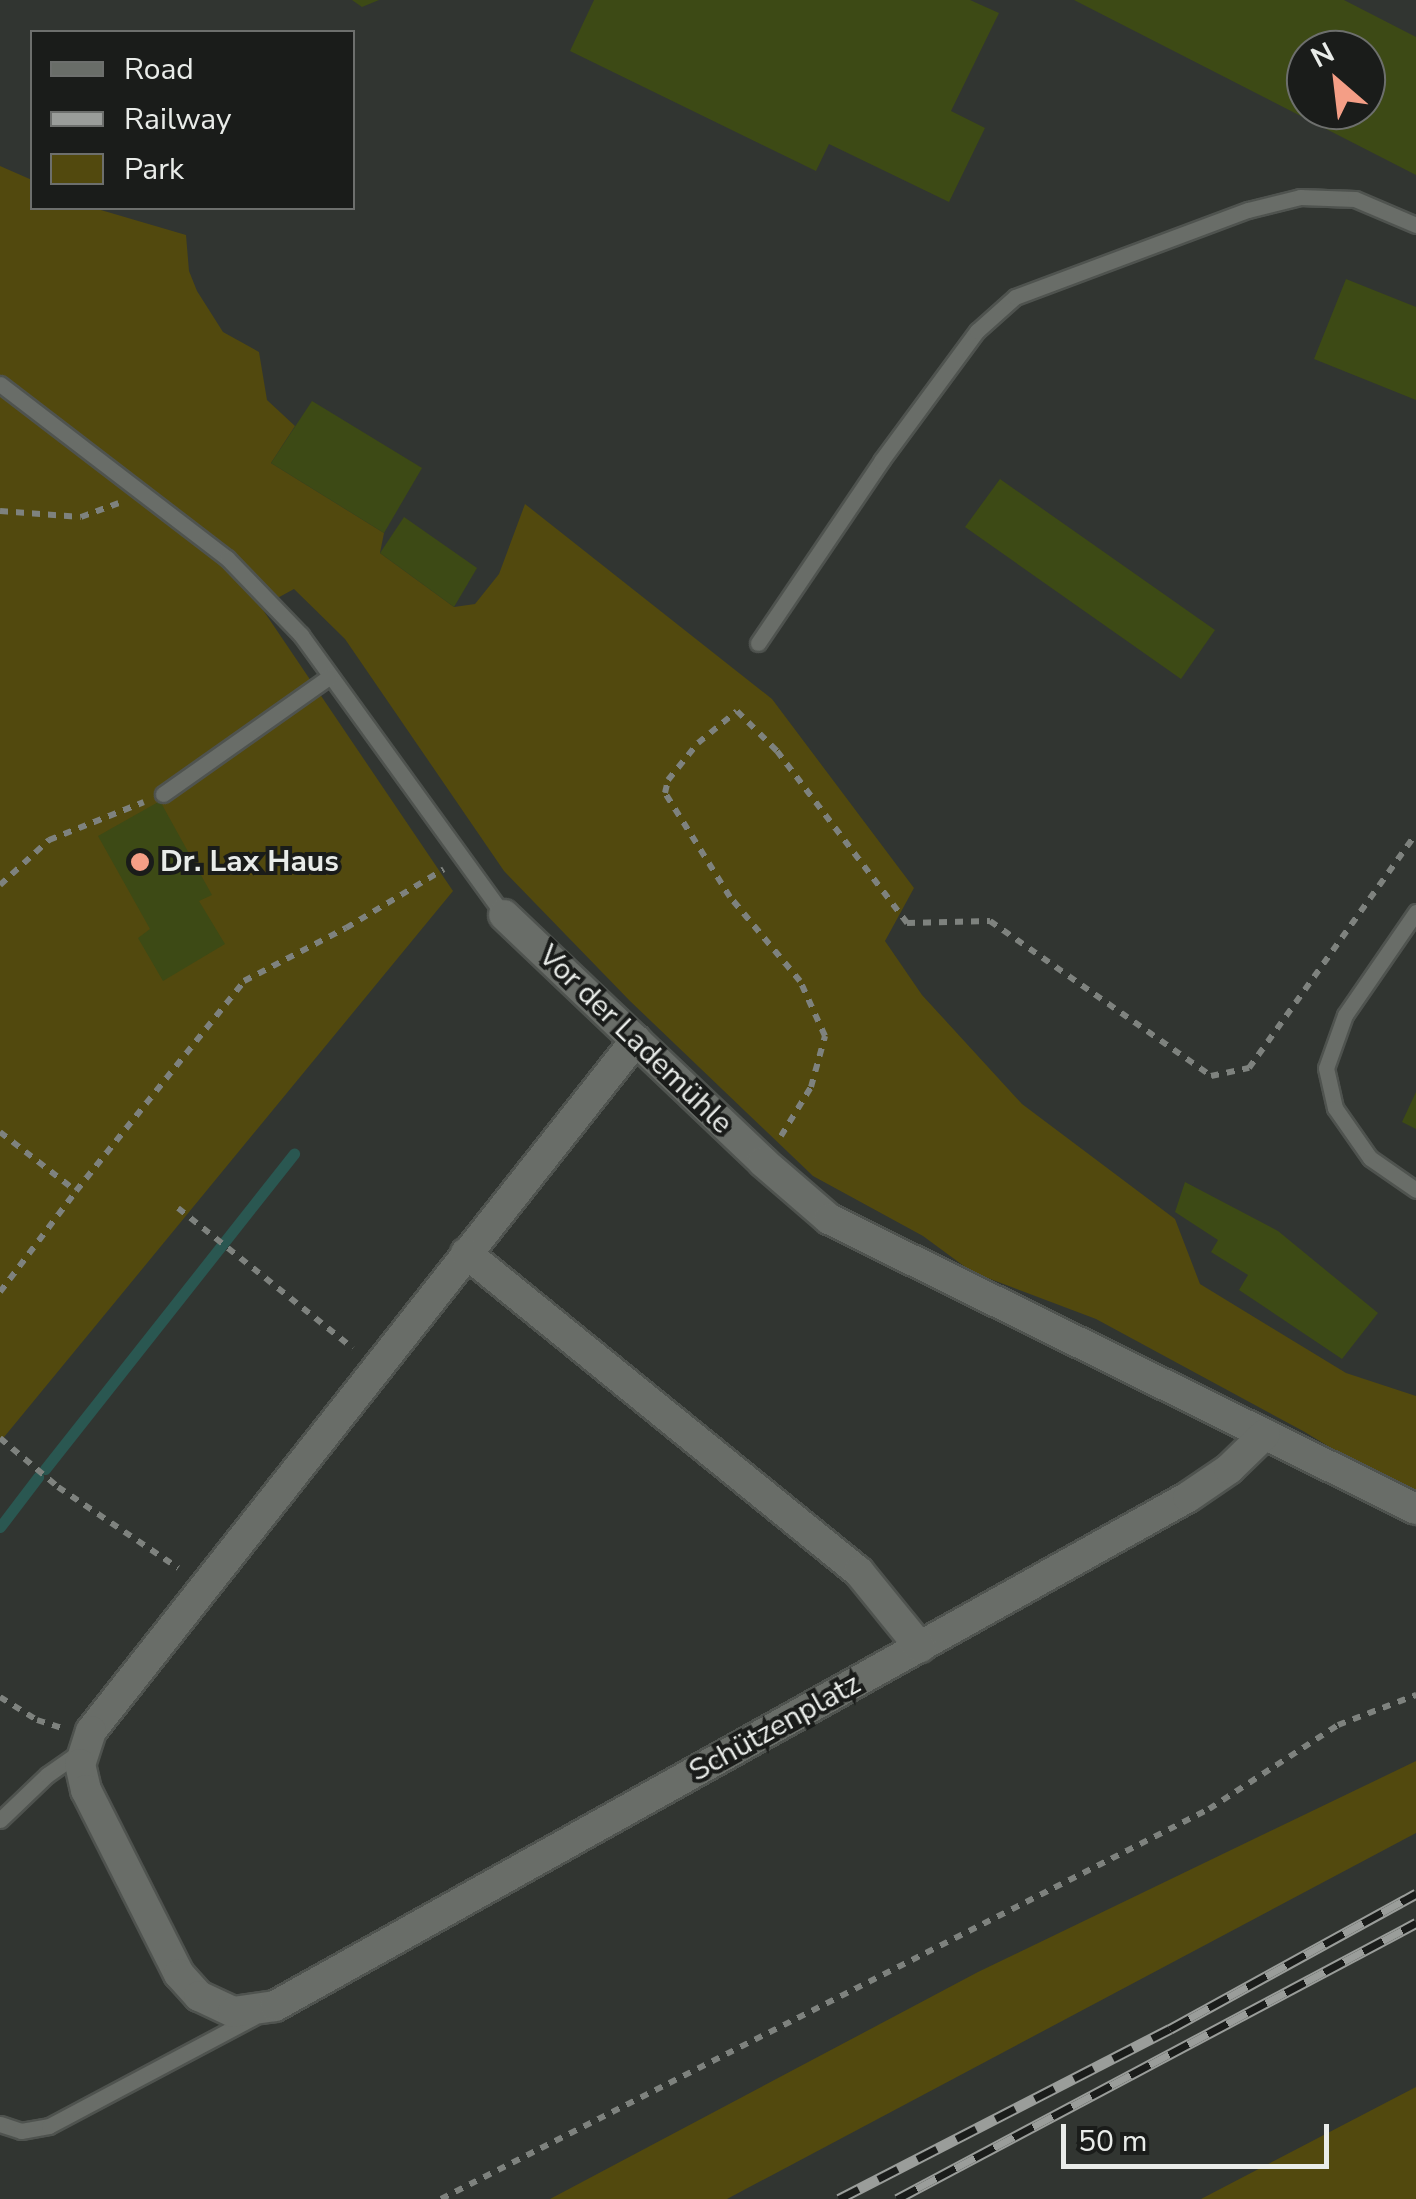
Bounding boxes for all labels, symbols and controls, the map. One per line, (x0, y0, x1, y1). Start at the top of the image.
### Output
legend (30, 30, 355, 210)
north arrow (1286, 30, 1386, 130)
text: N (1305, 34, 1341, 77)
text: Road (124, 49, 194, 90)
text: Railway (124, 99, 232, 140)
text: Park (124, 149, 184, 190)
place label: Dr. Lax Haus (160, 844, 339, 880)
marker: Dr. Lax Haus (129, 851, 151, 873)
street label: Vor der Lademühle (530, 938, 740, 1142)
street label: Schützenplatz (683, 1666, 867, 1790)
scale bar (1066, 2104, 1334, 2166)
text: 50 m (1078, 2121, 1147, 2162)

